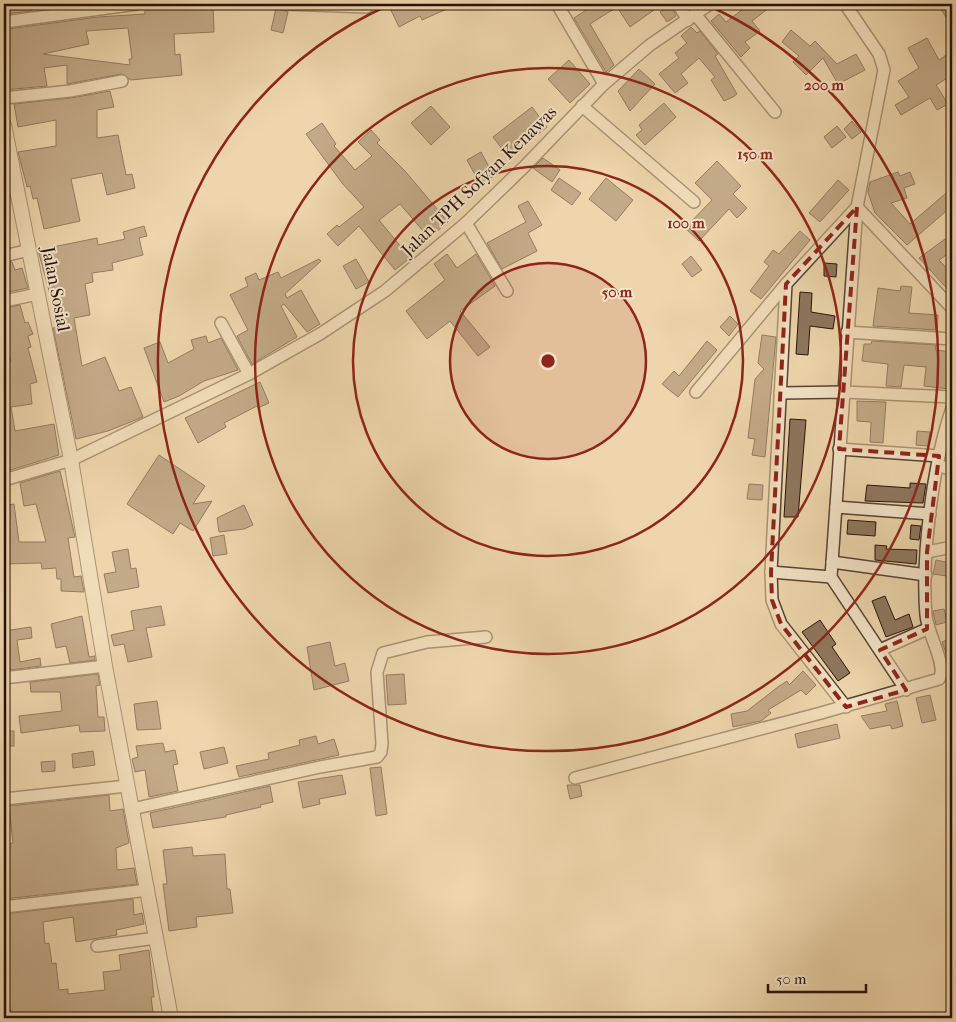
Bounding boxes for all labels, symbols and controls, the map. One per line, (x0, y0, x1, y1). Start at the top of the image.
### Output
text: 200 m (804, 76, 844, 94)
street label: Jalan TPH Sofyan Kenawas (396, 101, 562, 262)
text: 150 m (737, 145, 773, 163)
text: 100 m (667, 214, 705, 232)
street label: Jalan Sosial (37, 243, 74, 333)
text: 50 m (602, 283, 633, 301)
centre of rings (539, 352, 557, 370)
scale bar (768, 962, 866, 994)
text: 50 m (776, 970, 807, 988)

